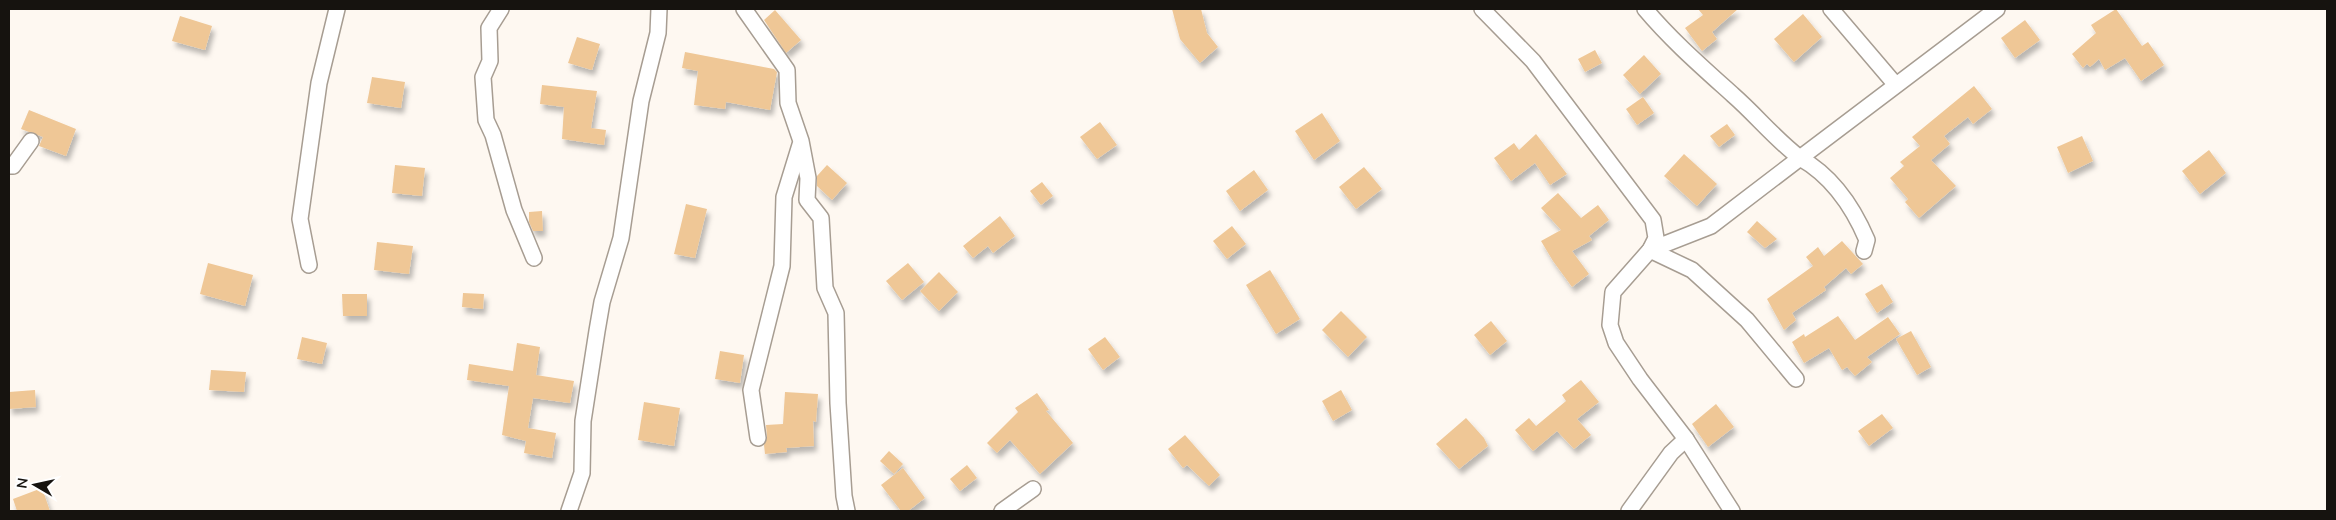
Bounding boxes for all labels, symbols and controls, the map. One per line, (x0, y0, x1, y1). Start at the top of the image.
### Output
north arrow (10, 460, 60, 510)
text: N (12, 476, 33, 490)

